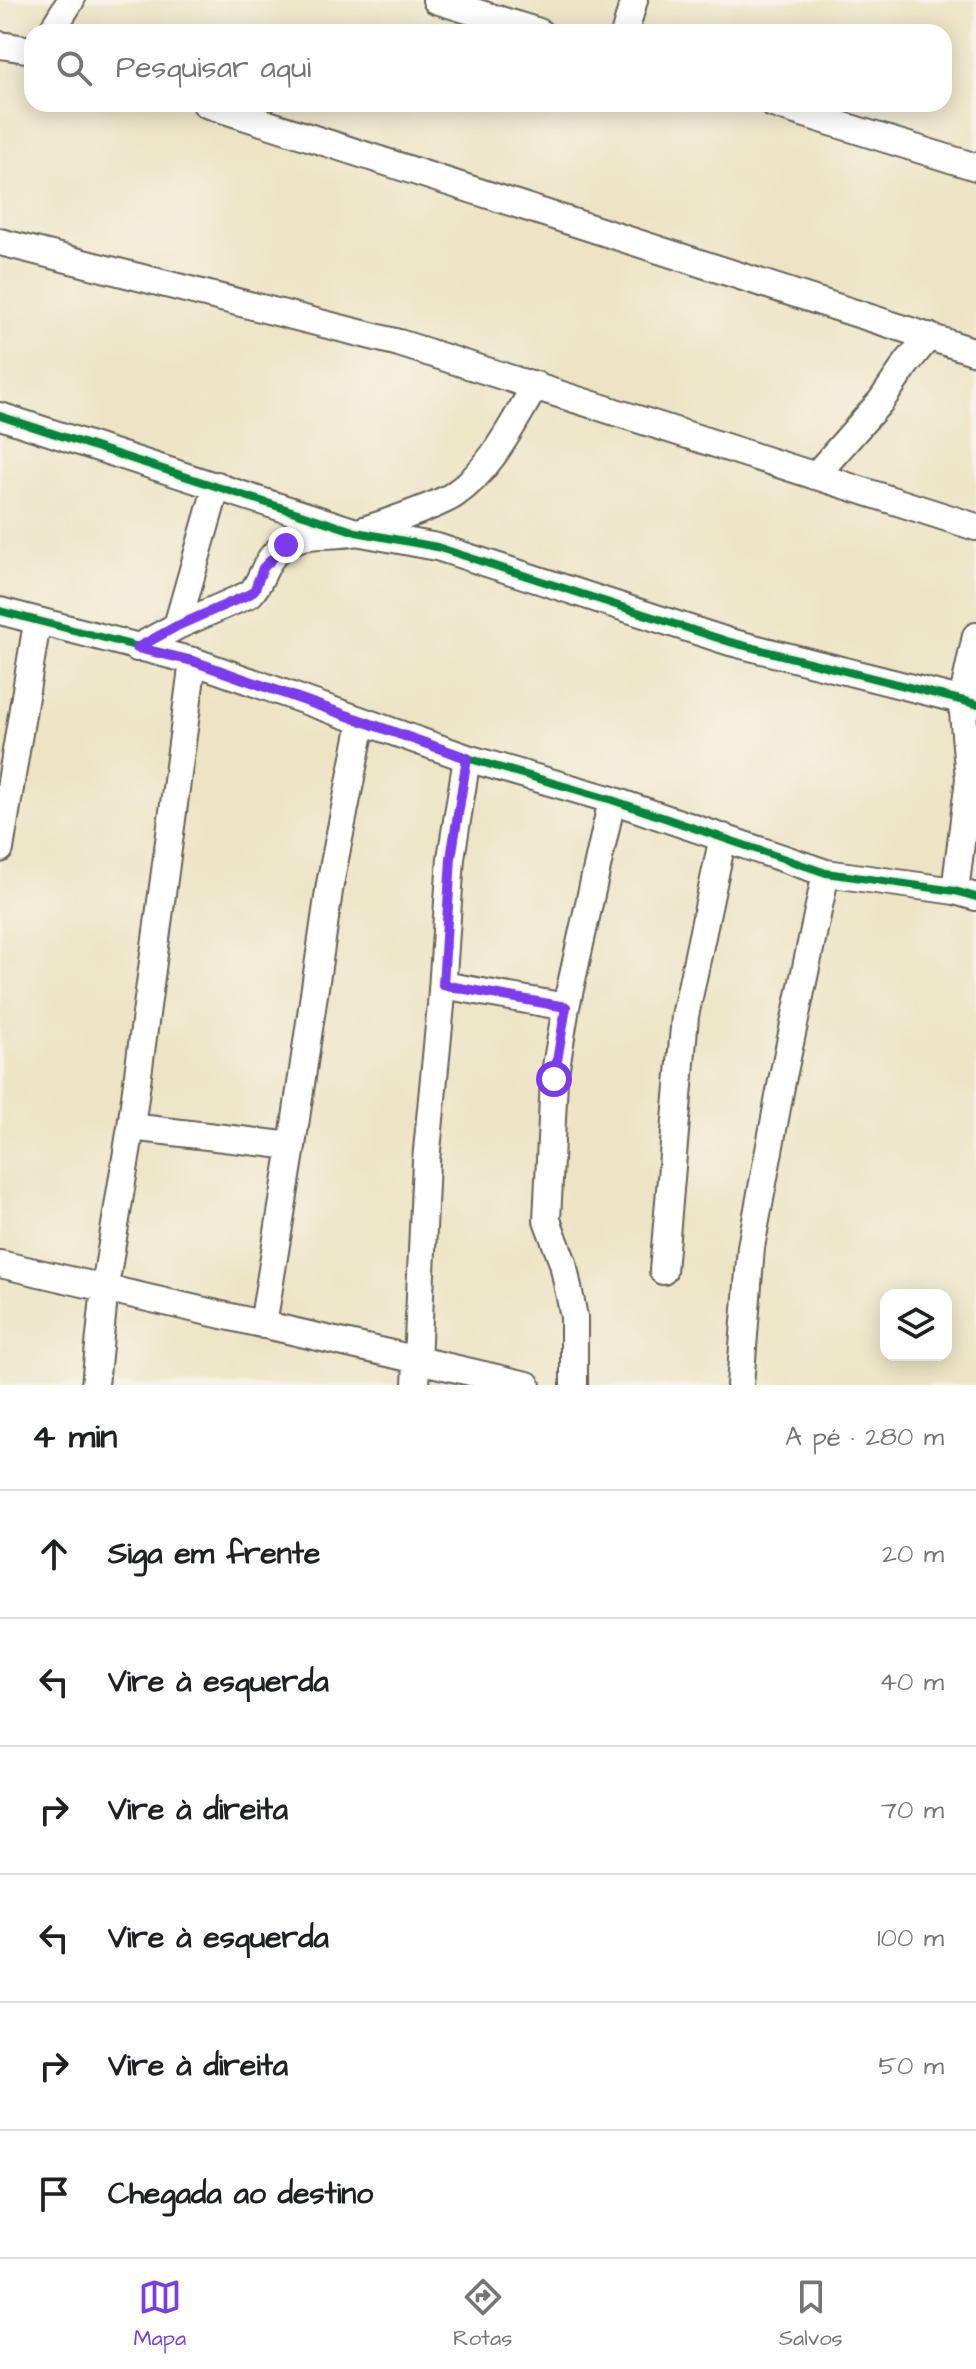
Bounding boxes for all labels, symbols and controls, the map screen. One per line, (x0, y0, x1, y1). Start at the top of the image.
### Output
search box (24, 24, 952, 112)
icon: search (52, 46, 96, 90)
text: Pesquisar aqui (116, 47, 311, 89)
route end (268, 527, 304, 563)
route start (536, 1061, 572, 1097)
map controls (880, 1289, 952, 1361)
button: layers (880, 1289, 952, 1361)
text: 4 min (32, 1413, 117, 1461)
text: A pé · 280 m (785, 1419, 944, 1455)
icon: ahead (32, 1532, 76, 1576)
text: Siga em frente (108, 1533, 320, 1575)
text: 20 m (882, 1536, 944, 1572)
icon: left (32, 1660, 76, 1704)
text: Vire à esquerda (108, 1661, 329, 1703)
text: 40 m (879, 1664, 944, 1700)
icon: right (32, 1788, 76, 1832)
text: Vire à direita (108, 1789, 288, 1831)
text: 70 m (881, 1792, 944, 1828)
icon: left (32, 1916, 76, 1960)
text: Vire à esquerda (108, 1917, 329, 1959)
text: 100 m (877, 1920, 944, 1956)
icon: right (32, 2044, 76, 2088)
text: Vire à direita (108, 2045, 288, 2087)
text: 50 m (879, 2048, 944, 2084)
icon: arrive (32, 2172, 76, 2216)
text: Chegada ao destino (108, 2173, 373, 2215)
tab: Mapa (133, 2275, 186, 2354)
tab: Rotas (453, 2275, 512, 2354)
tab: Salvos (779, 2275, 843, 2354)

